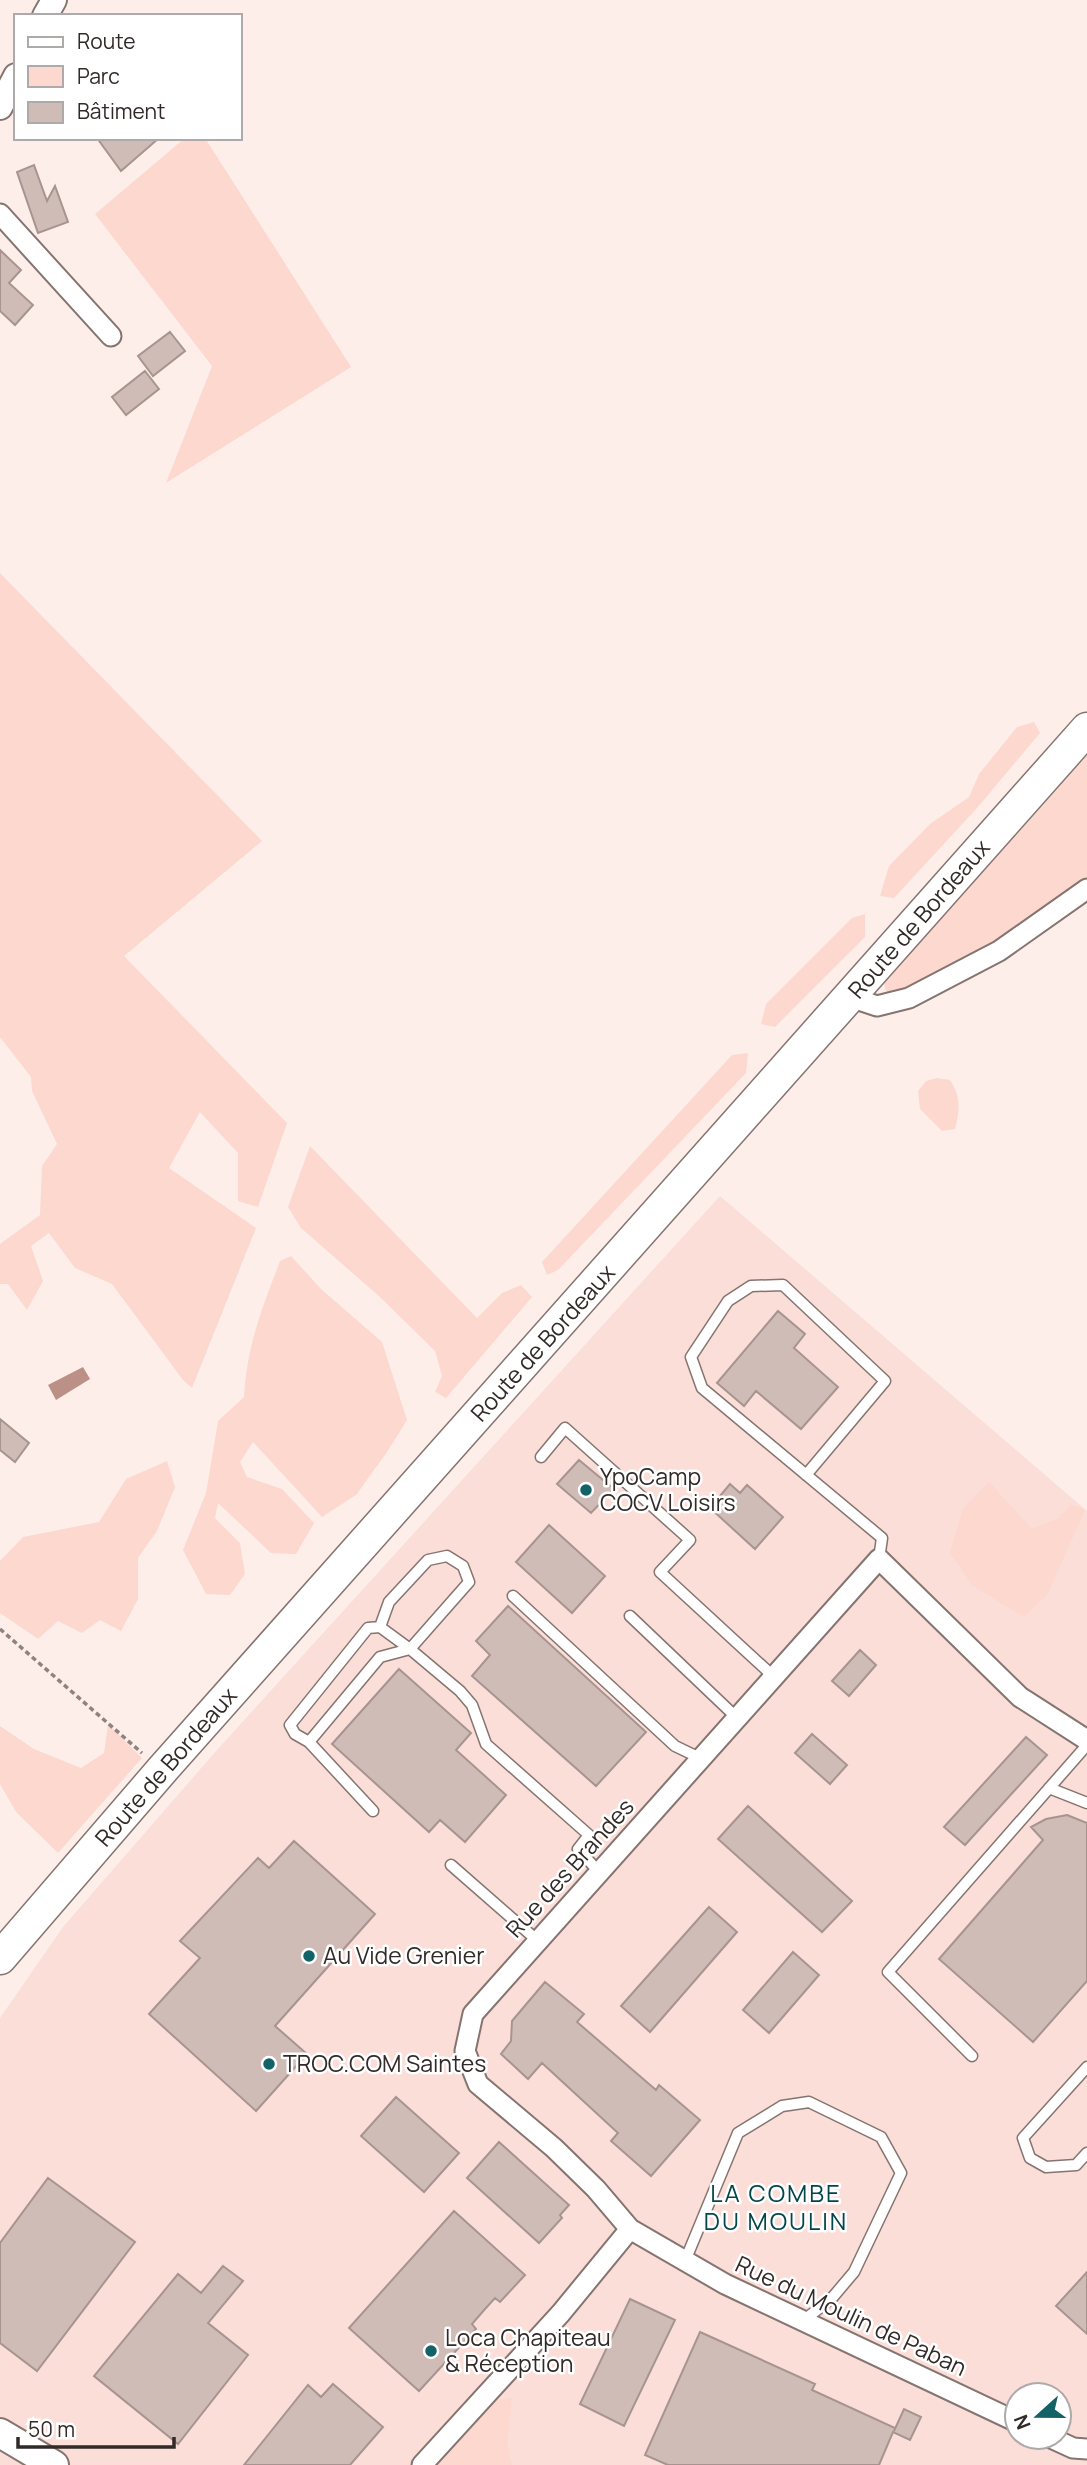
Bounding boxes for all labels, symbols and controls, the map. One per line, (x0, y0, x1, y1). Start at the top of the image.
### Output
legend (14, 14, 242, 140)
text: Route (77, 27, 135, 55)
text: Parc (77, 62, 120, 90)
text: Bâtiment (77, 97, 165, 125)
street label: Route de Bordeaux (840, 832, 996, 1005)
street label: Route de Bordeaux (463, 1257, 622, 1428)
place label: YpoCamp COCV Loisirs (600, 1460, 736, 1518)
marker: YpoCamp COCV Loisirs (578, 1482, 594, 1498)
street label: Route de Bordeaux (87, 1680, 243, 1853)
street label: Rue des Brandes (498, 1791, 640, 1944)
place label: Au Vide Grenier (323, 1939, 484, 1971)
marker: Au Vide Grenier (301, 1948, 317, 1964)
place label: TROC.COM Saintes (283, 2047, 486, 2079)
marker: TROC.COM Saintes (261, 2056, 277, 2072)
district label: LA COMBE DU MOULIN (704, 2176, 848, 2237)
street label: Rue du Moulin de Paban (731, 2247, 972, 2383)
place label: Loca Chapiteau & Réception (445, 2321, 611, 2379)
marker: Loca Chapiteau & Réception (423, 2343, 439, 2359)
north arrow (1003, 2381, 1073, 2451)
scale bar (18, 2406, 173, 2450)
text: N (1008, 2411, 1037, 2433)
text: 50 m (28, 2415, 75, 2443)

